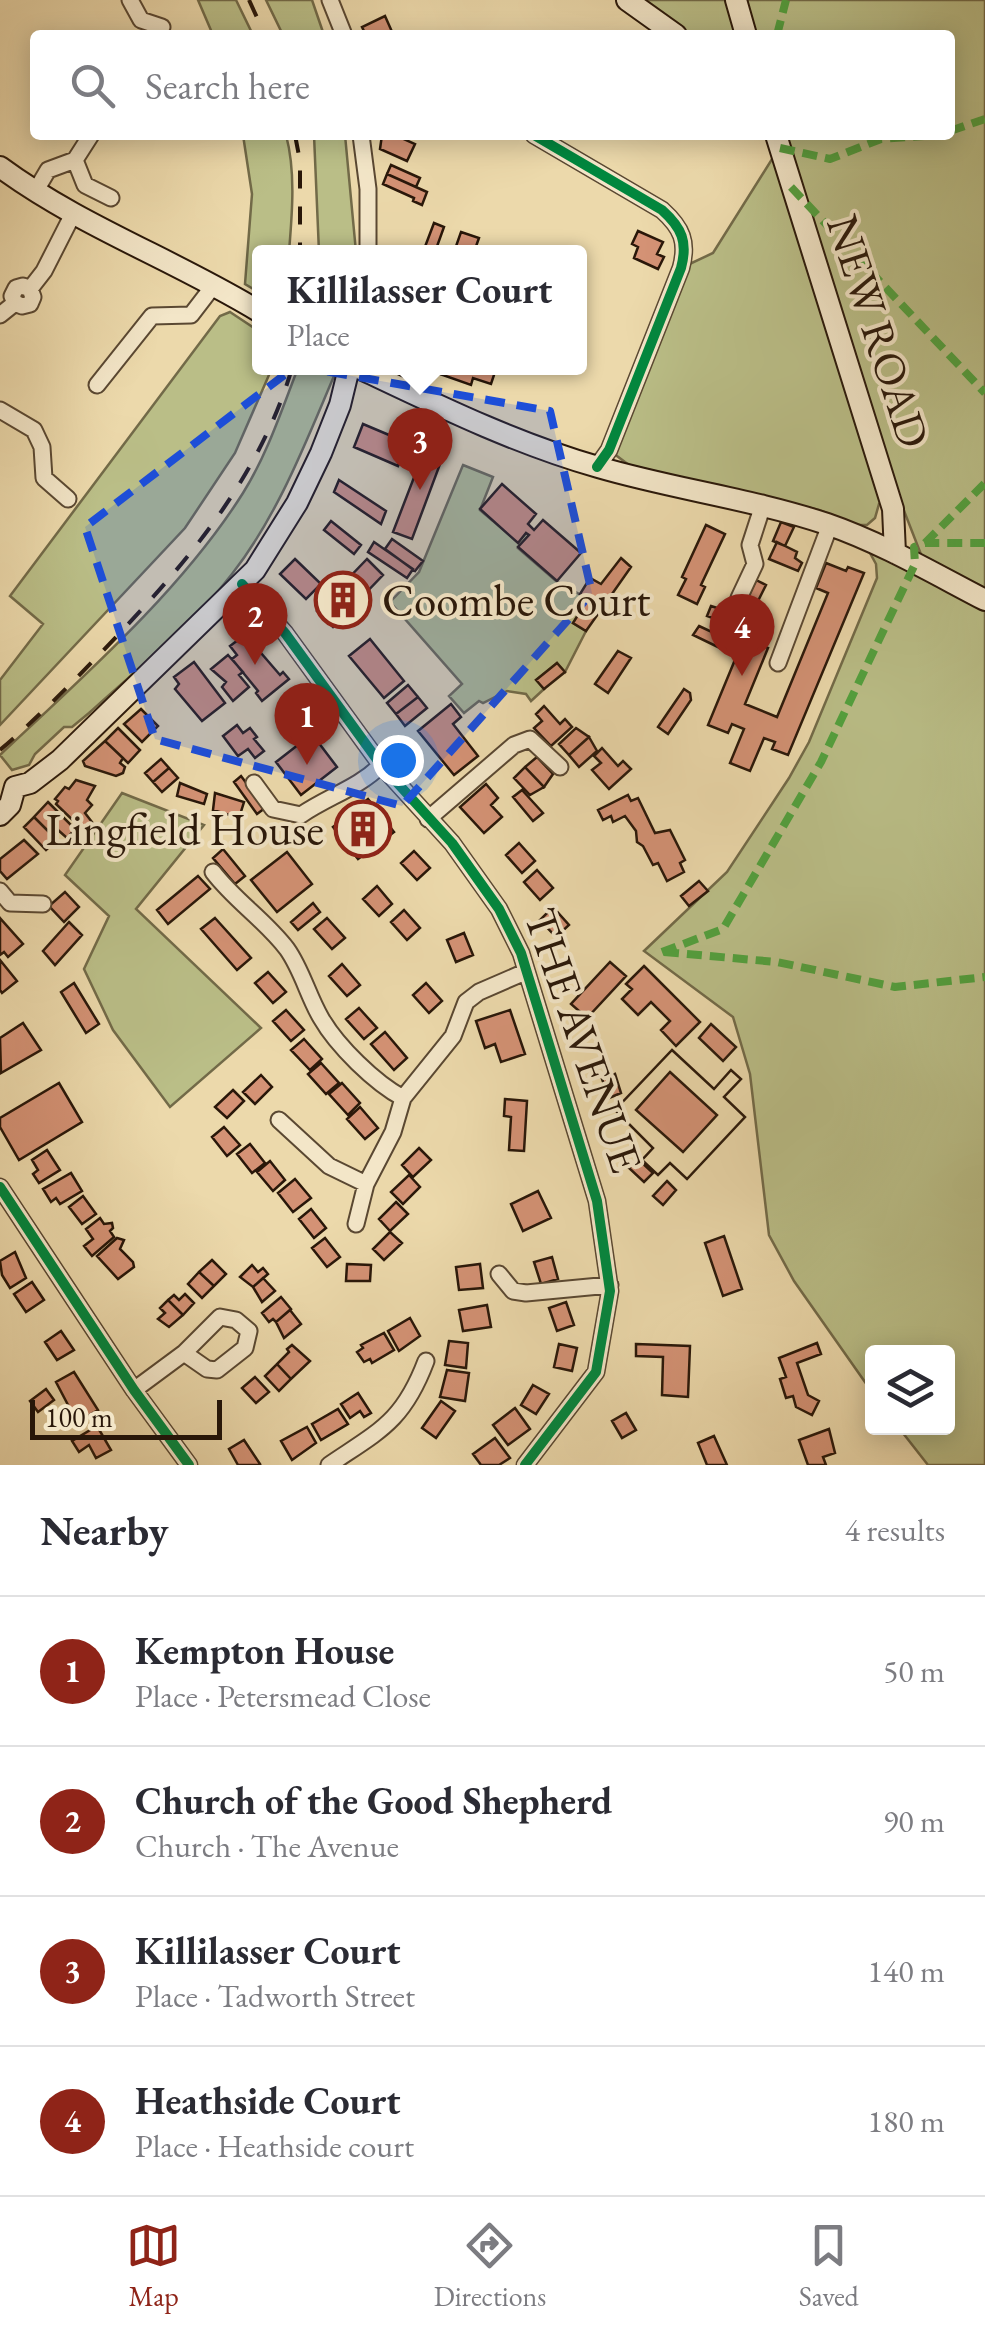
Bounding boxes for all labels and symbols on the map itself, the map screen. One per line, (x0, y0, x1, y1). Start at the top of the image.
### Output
street label: NEW ROAD (814, 207, 944, 455)
pin: 3 (388, 408, 452, 490)
building icon: Coombe Court (313, 570, 373, 630)
place label: Coombe Court (382, 571, 650, 629)
pin: 2 (222, 582, 288, 665)
pin: 4 (710, 594, 774, 676)
pin: 1 (274, 682, 340, 765)
your location (373, 735, 424, 786)
building icon: Lingfield House (333, 799, 393, 859)
place label: Lingfield House (45, 800, 324, 858)
street label: THE AVENUE (512, 900, 656, 1180)
scale bar (30, 1395, 222, 1440)

